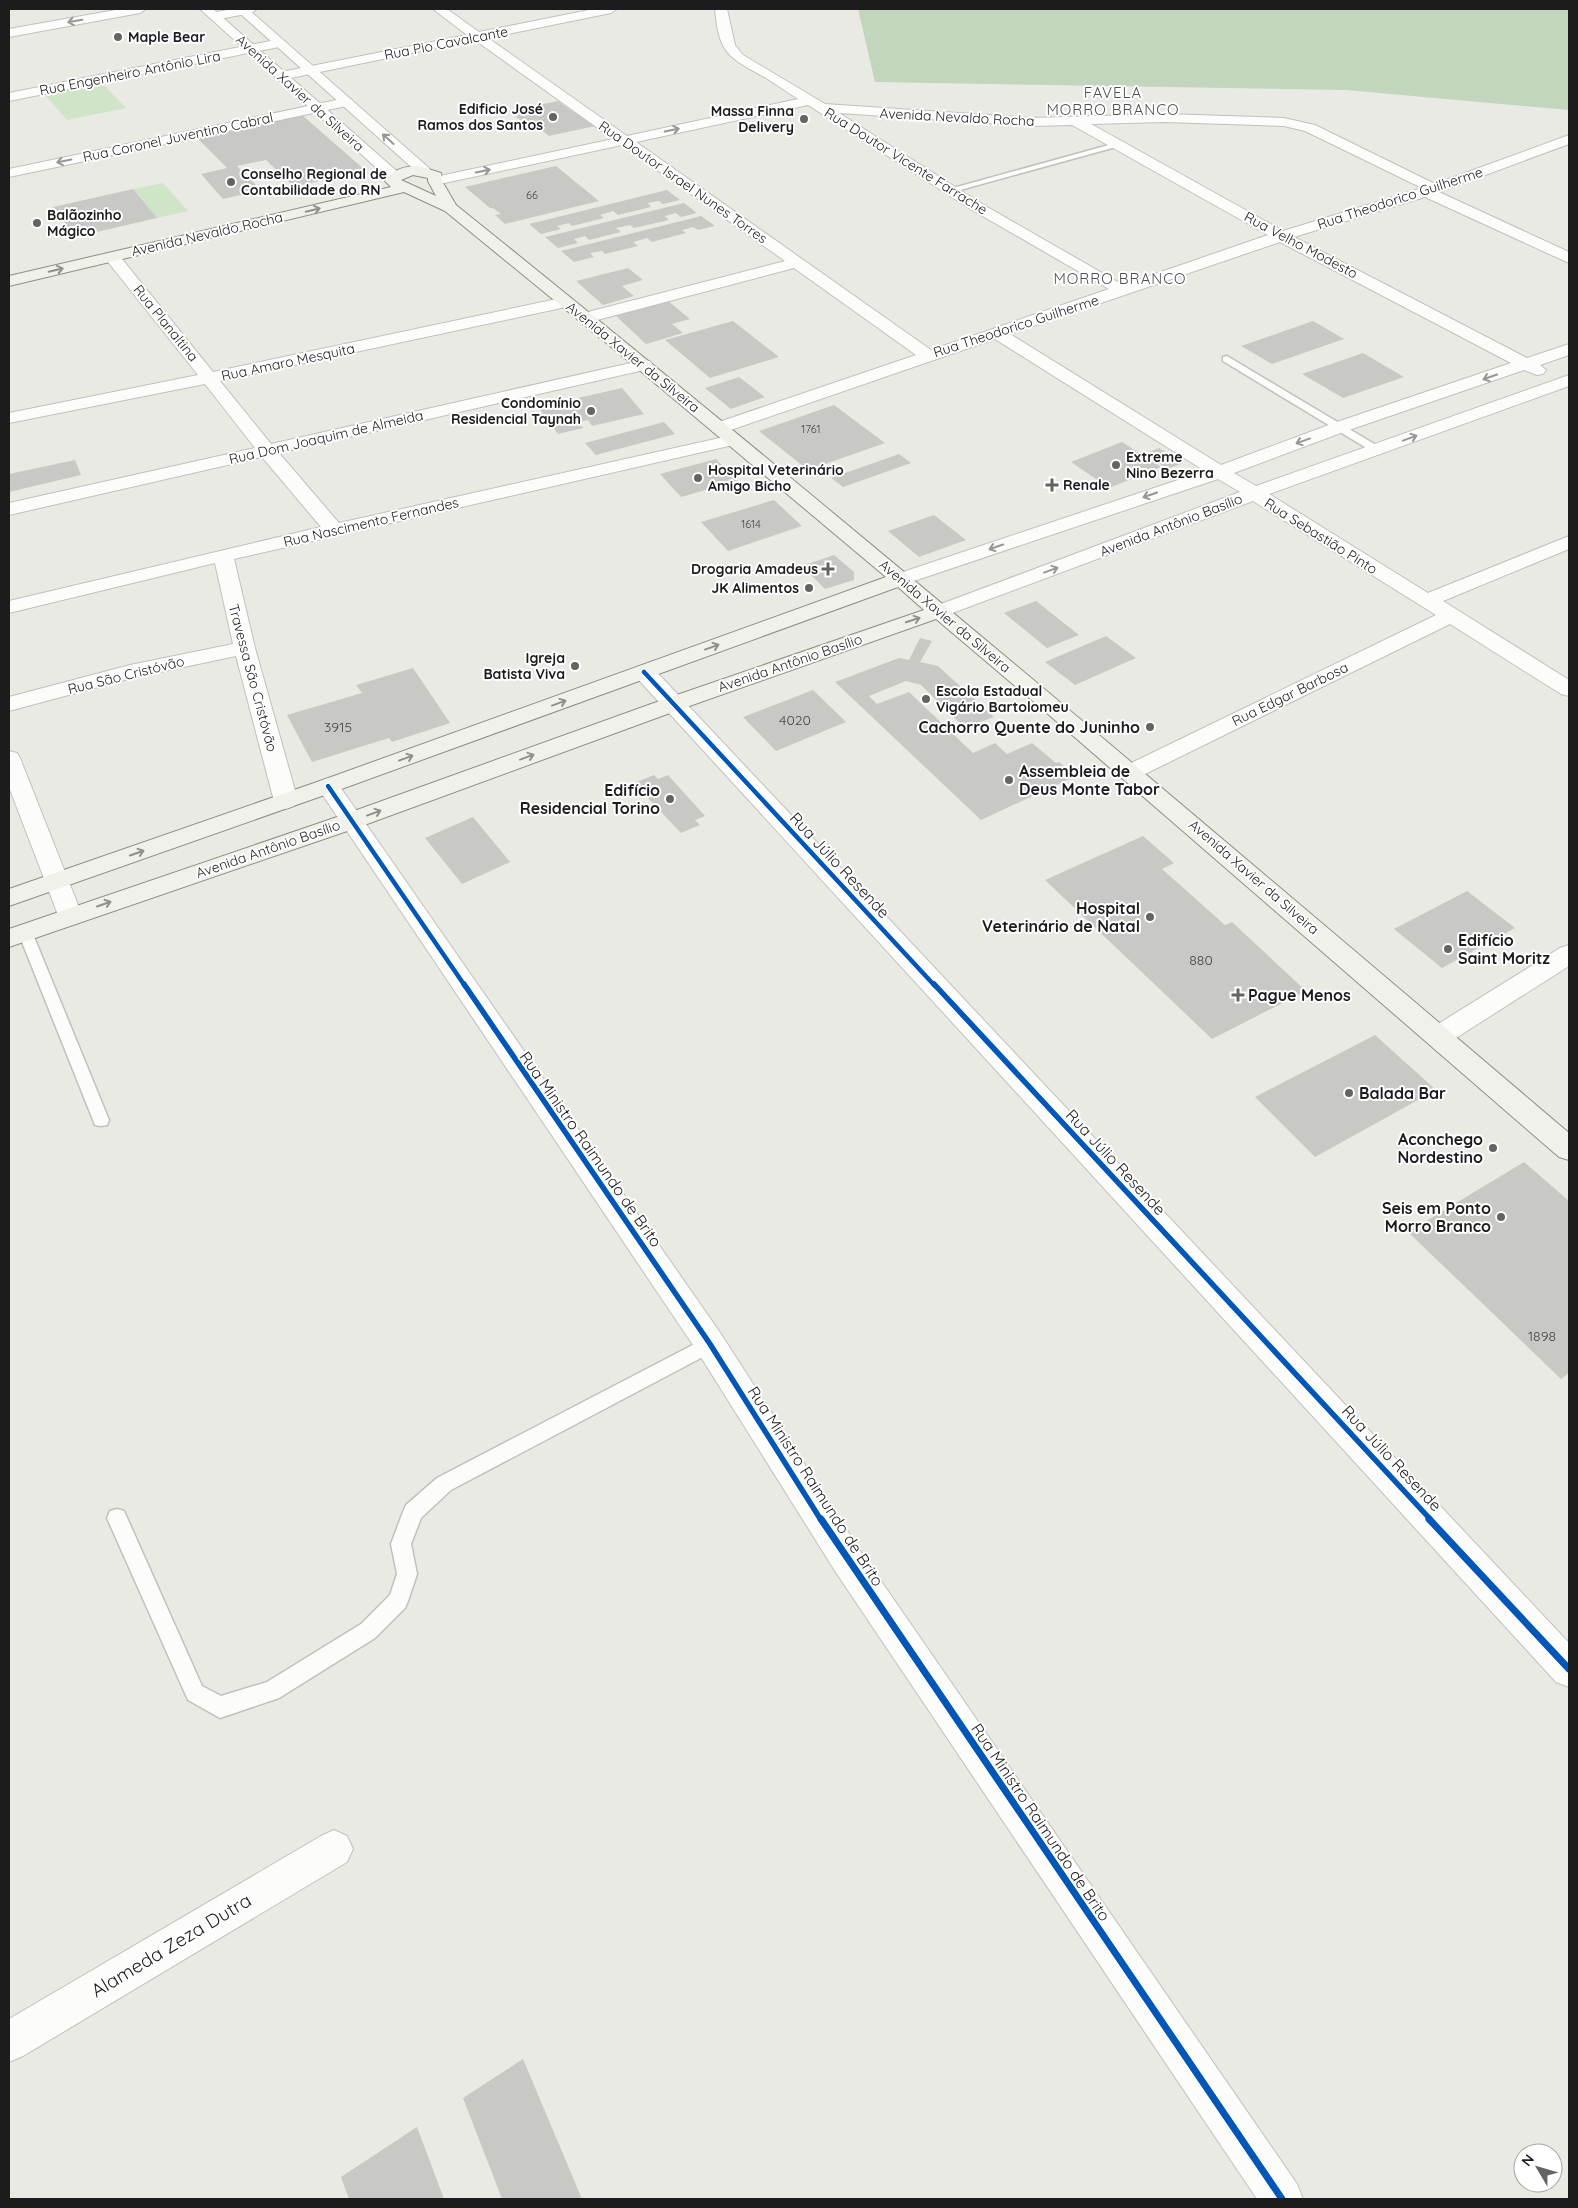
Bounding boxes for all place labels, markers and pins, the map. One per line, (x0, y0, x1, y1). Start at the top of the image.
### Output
place label: Maple Bear (128, 28, 205, 46)
marker: Maple Bear (112, 31, 124, 43)
place label: Edificio José Ramos dos Santos (417, 100, 543, 134)
place label: Massa Finna Delivery (711, 102, 794, 136)
marker: Edificio José Ramos dos Santos (547, 111, 559, 123)
marker: Massa Finna Delivery (798, 113, 810, 125)
place label: Conselho Regional de Contabilidade do RN (241, 165, 387, 199)
marker: Conselho Regional de Contabilidade do RN (225, 176, 237, 188)
place label: Balãozinho Mágico (47, 206, 122, 240)
marker: Balãozinho Mágico (31, 217, 43, 229)
place label: Condomínio Residencial Taynah (451, 394, 581, 428)
marker: Condomínio Residencial Taynah (585, 405, 597, 417)
place label: Extreme Nino Bezerra (1126, 448, 1214, 482)
marker: Extreme Nino Bezerra (1110, 459, 1122, 471)
place label: Hospital Veterinário Amigo Bicho (708, 461, 844, 495)
marker: Hospital Veterinário Amigo Bicho (692, 472, 704, 484)
place label: Renale (1063, 476, 1110, 494)
marker: Renale (1045, 478, 1059, 492)
place label: Drogaria Amadeus (691, 560, 818, 578)
marker: Drogaria Amadeus (822, 563, 834, 575)
place label: JK Alimentos (712, 579, 799, 597)
marker: JK Alimentos (803, 582, 815, 594)
place label: Igreja Batista Viva (483, 649, 565, 683)
marker: Igreja Batista Viva (569, 660, 581, 672)
place label: Escola Estadual Vigário Bartolomeu (936, 682, 1069, 716)
marker: Escola Estadual Vigário Bartolomeu (920, 693, 932, 705)
place label: Cachorro Quente do Juninho (918, 717, 1140, 737)
marker: Cachorro Quente do Juninho (1144, 721, 1156, 733)
place label: Assembleia de Deus Monte Tabor (1019, 761, 1160, 799)
marker: Assembleia de Deus Monte Tabor (1003, 774, 1015, 786)
place label: Edifício Residencial Torino (520, 780, 660, 818)
marker: Edifício Residencial Torino (664, 793, 676, 805)
place label: Hospital Veterinário de Natal (982, 898, 1140, 936)
marker: Hospital Veterinário de Natal (1144, 911, 1156, 923)
place label: Edifício Saint Moritz (1458, 930, 1550, 968)
marker: Edifício Saint Moritz (1442, 943, 1454, 955)
place label: Pague Menos (1248, 985, 1351, 1005)
marker: Pague Menos (1232, 989, 1244, 1001)
place label: Balada Bar (1359, 1083, 1446, 1103)
marker: Balada Bar (1343, 1087, 1355, 1099)
place label: Aconchego Nordestino (1398, 1129, 1483, 1167)
marker: Aconchego Nordestino (1487, 1142, 1499, 1154)
place label: Seis em Ponto Morro Branco (1382, 1198, 1491, 1236)
marker: Seis em Ponto Morro Branco (1495, 1211, 1507, 1223)

